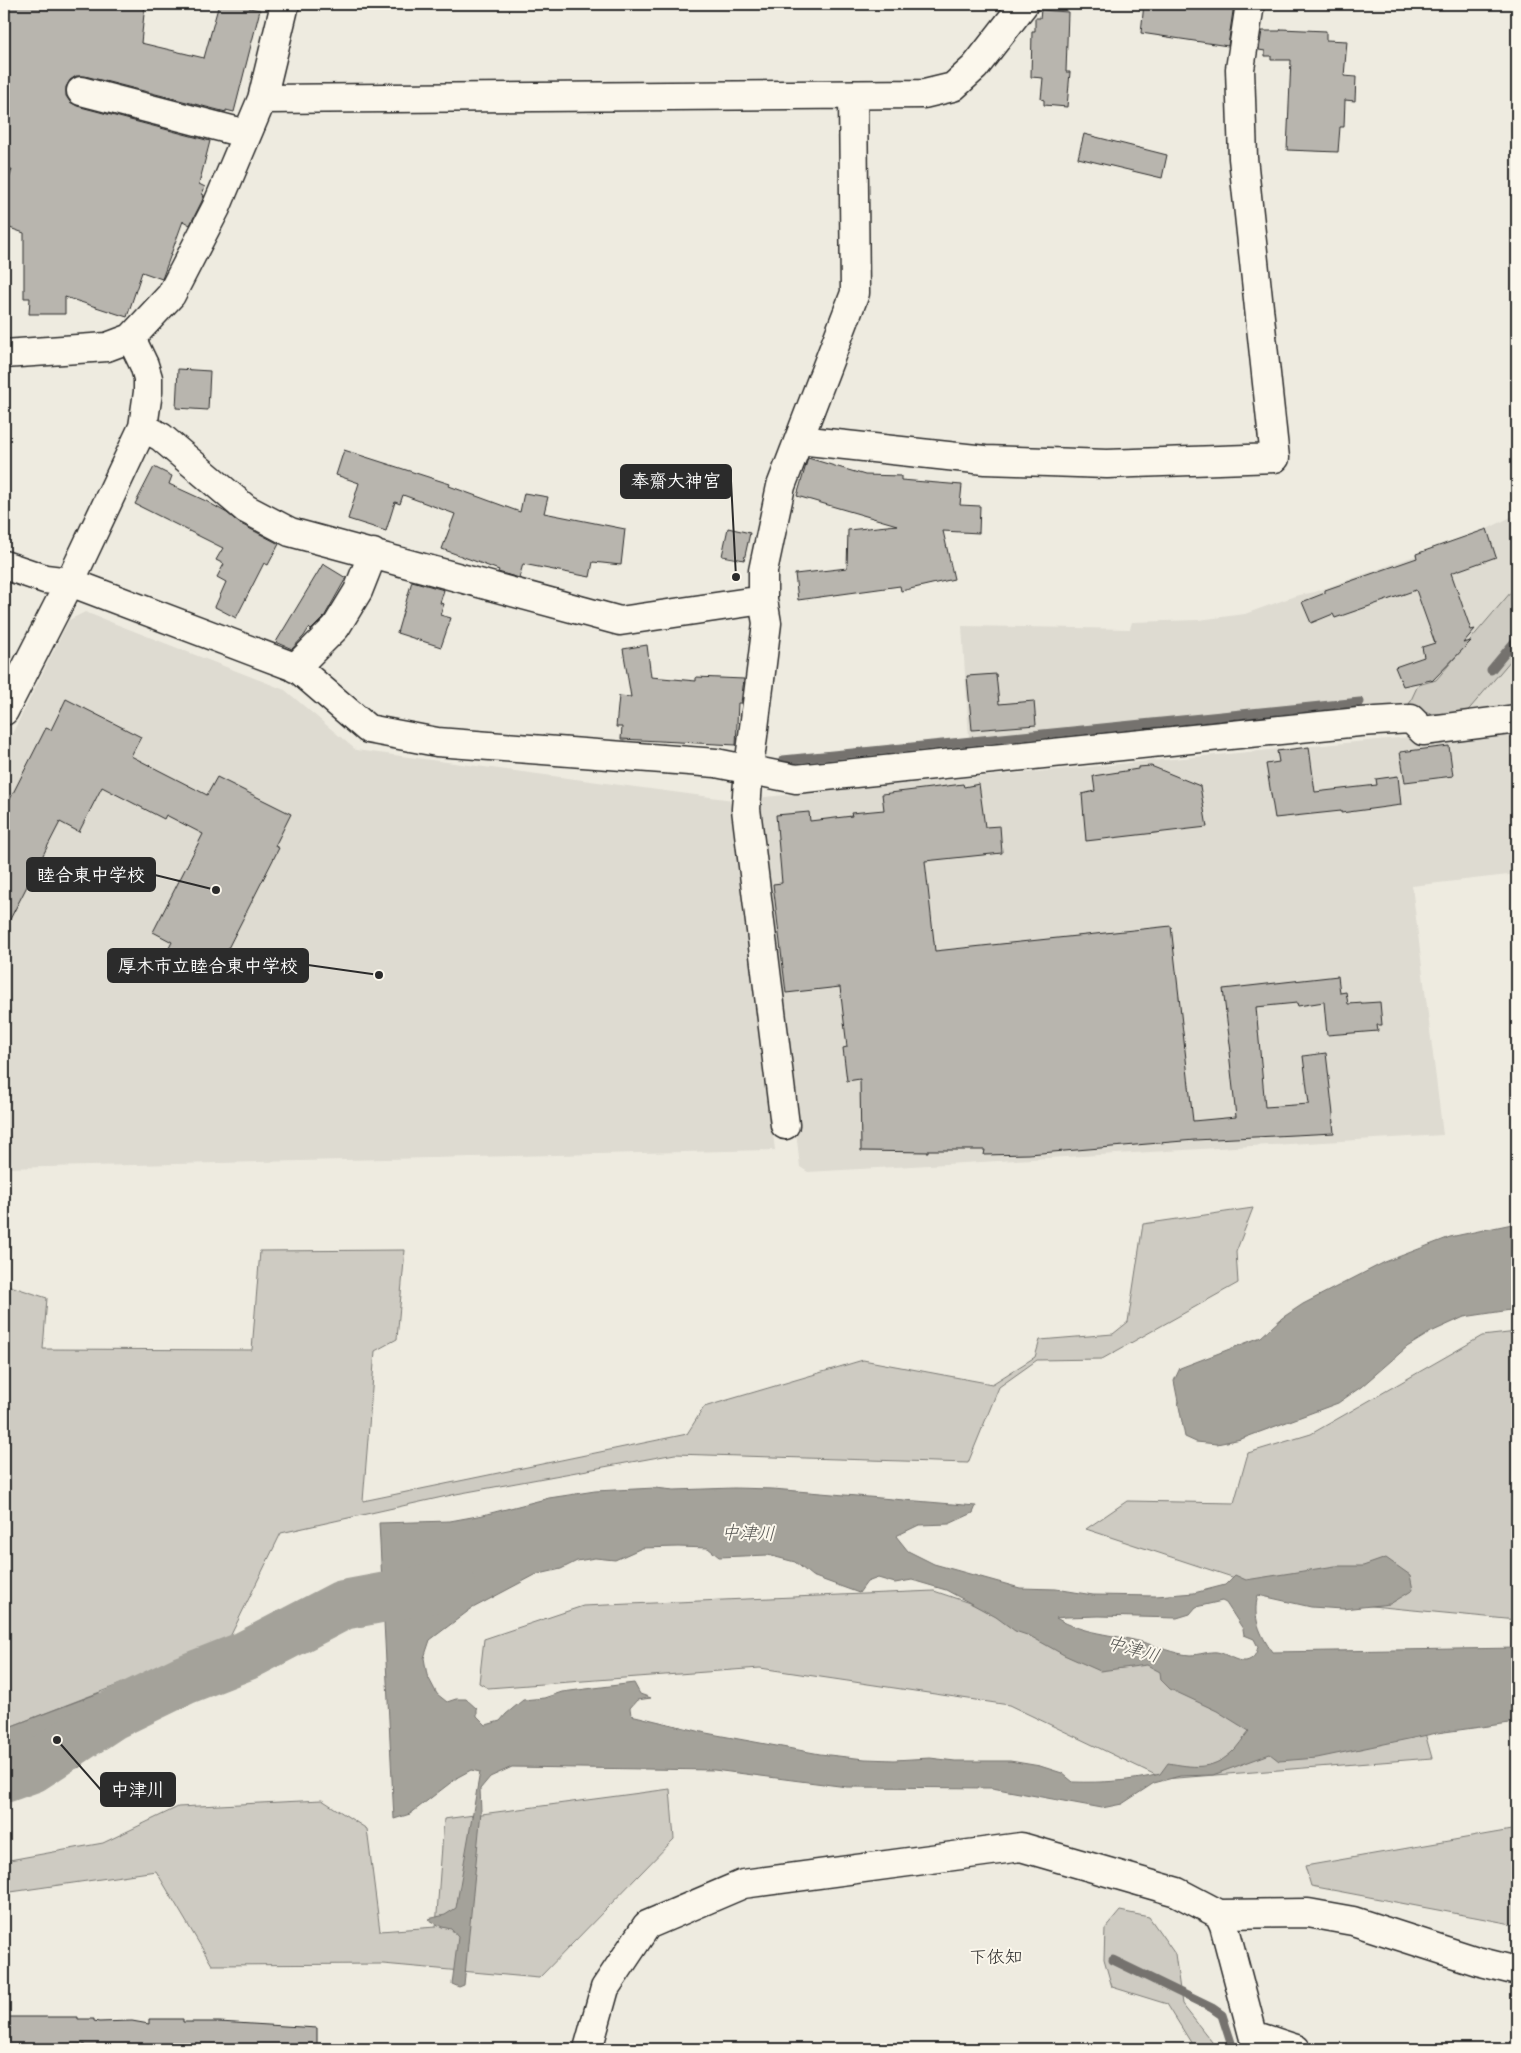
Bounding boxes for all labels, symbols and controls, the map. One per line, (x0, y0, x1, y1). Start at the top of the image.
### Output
callout: 奉齋大神宮 (621, 465, 731, 498)
text: 奉齋大神宮 (631, 470, 721, 494)
callout: 睦合東中学校 (27, 858, 155, 891)
text: 睦合東中学校 (37, 864, 145, 888)
callout: 厚木市立睦合東中学校 (108, 949, 308, 982)
text: 厚木市立睦合東中学校 (118, 955, 298, 979)
water label: 中津川 (721, 1522, 775, 1546)
water label: 中津川 (1104, 1631, 1162, 1669)
callout: 中津川 (101, 1773, 175, 1806)
text: 中津川 (111, 1779, 165, 1803)
district label: 下依知 (969, 1946, 1023, 1970)

